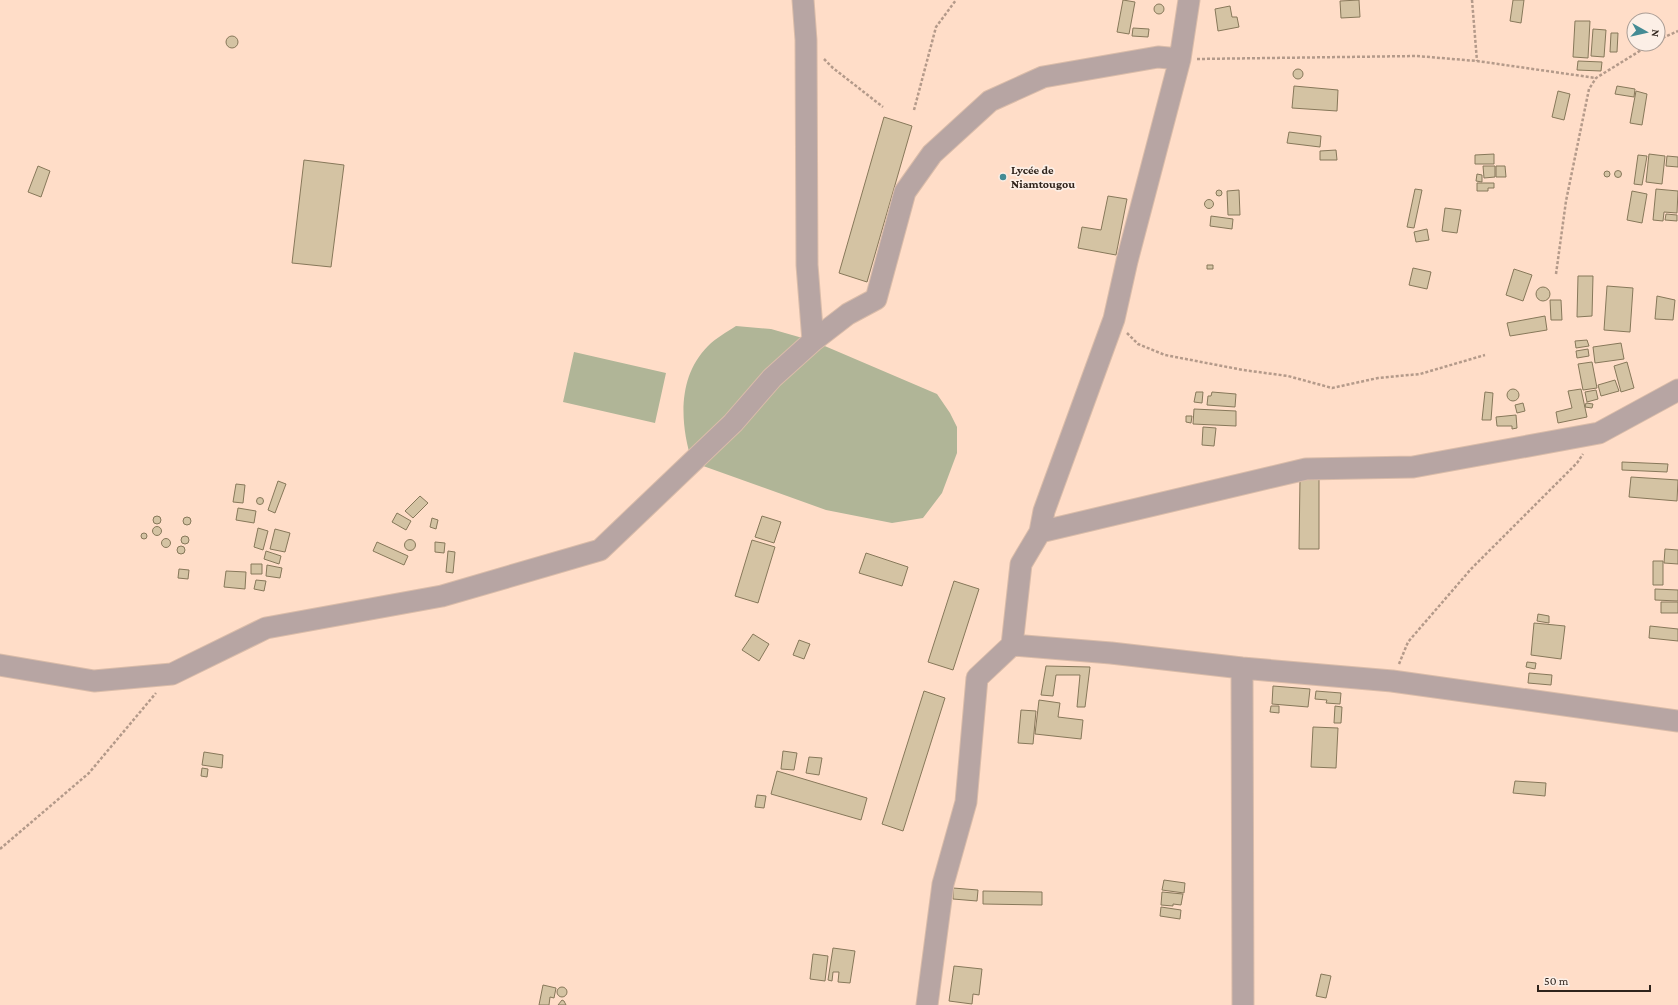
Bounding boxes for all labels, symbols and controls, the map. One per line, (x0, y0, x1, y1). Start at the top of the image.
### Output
north arrow (1626, 12, 1666, 52)
text: N (1649, 29, 1662, 38)
place label: Lycée de Niamtougou (1011, 163, 1075, 191)
marker: Lycée de Niamtougou (998, 172, 1008, 182)
scale bar (1538, 967, 1650, 993)
text: 50 m (1544, 974, 1569, 988)

